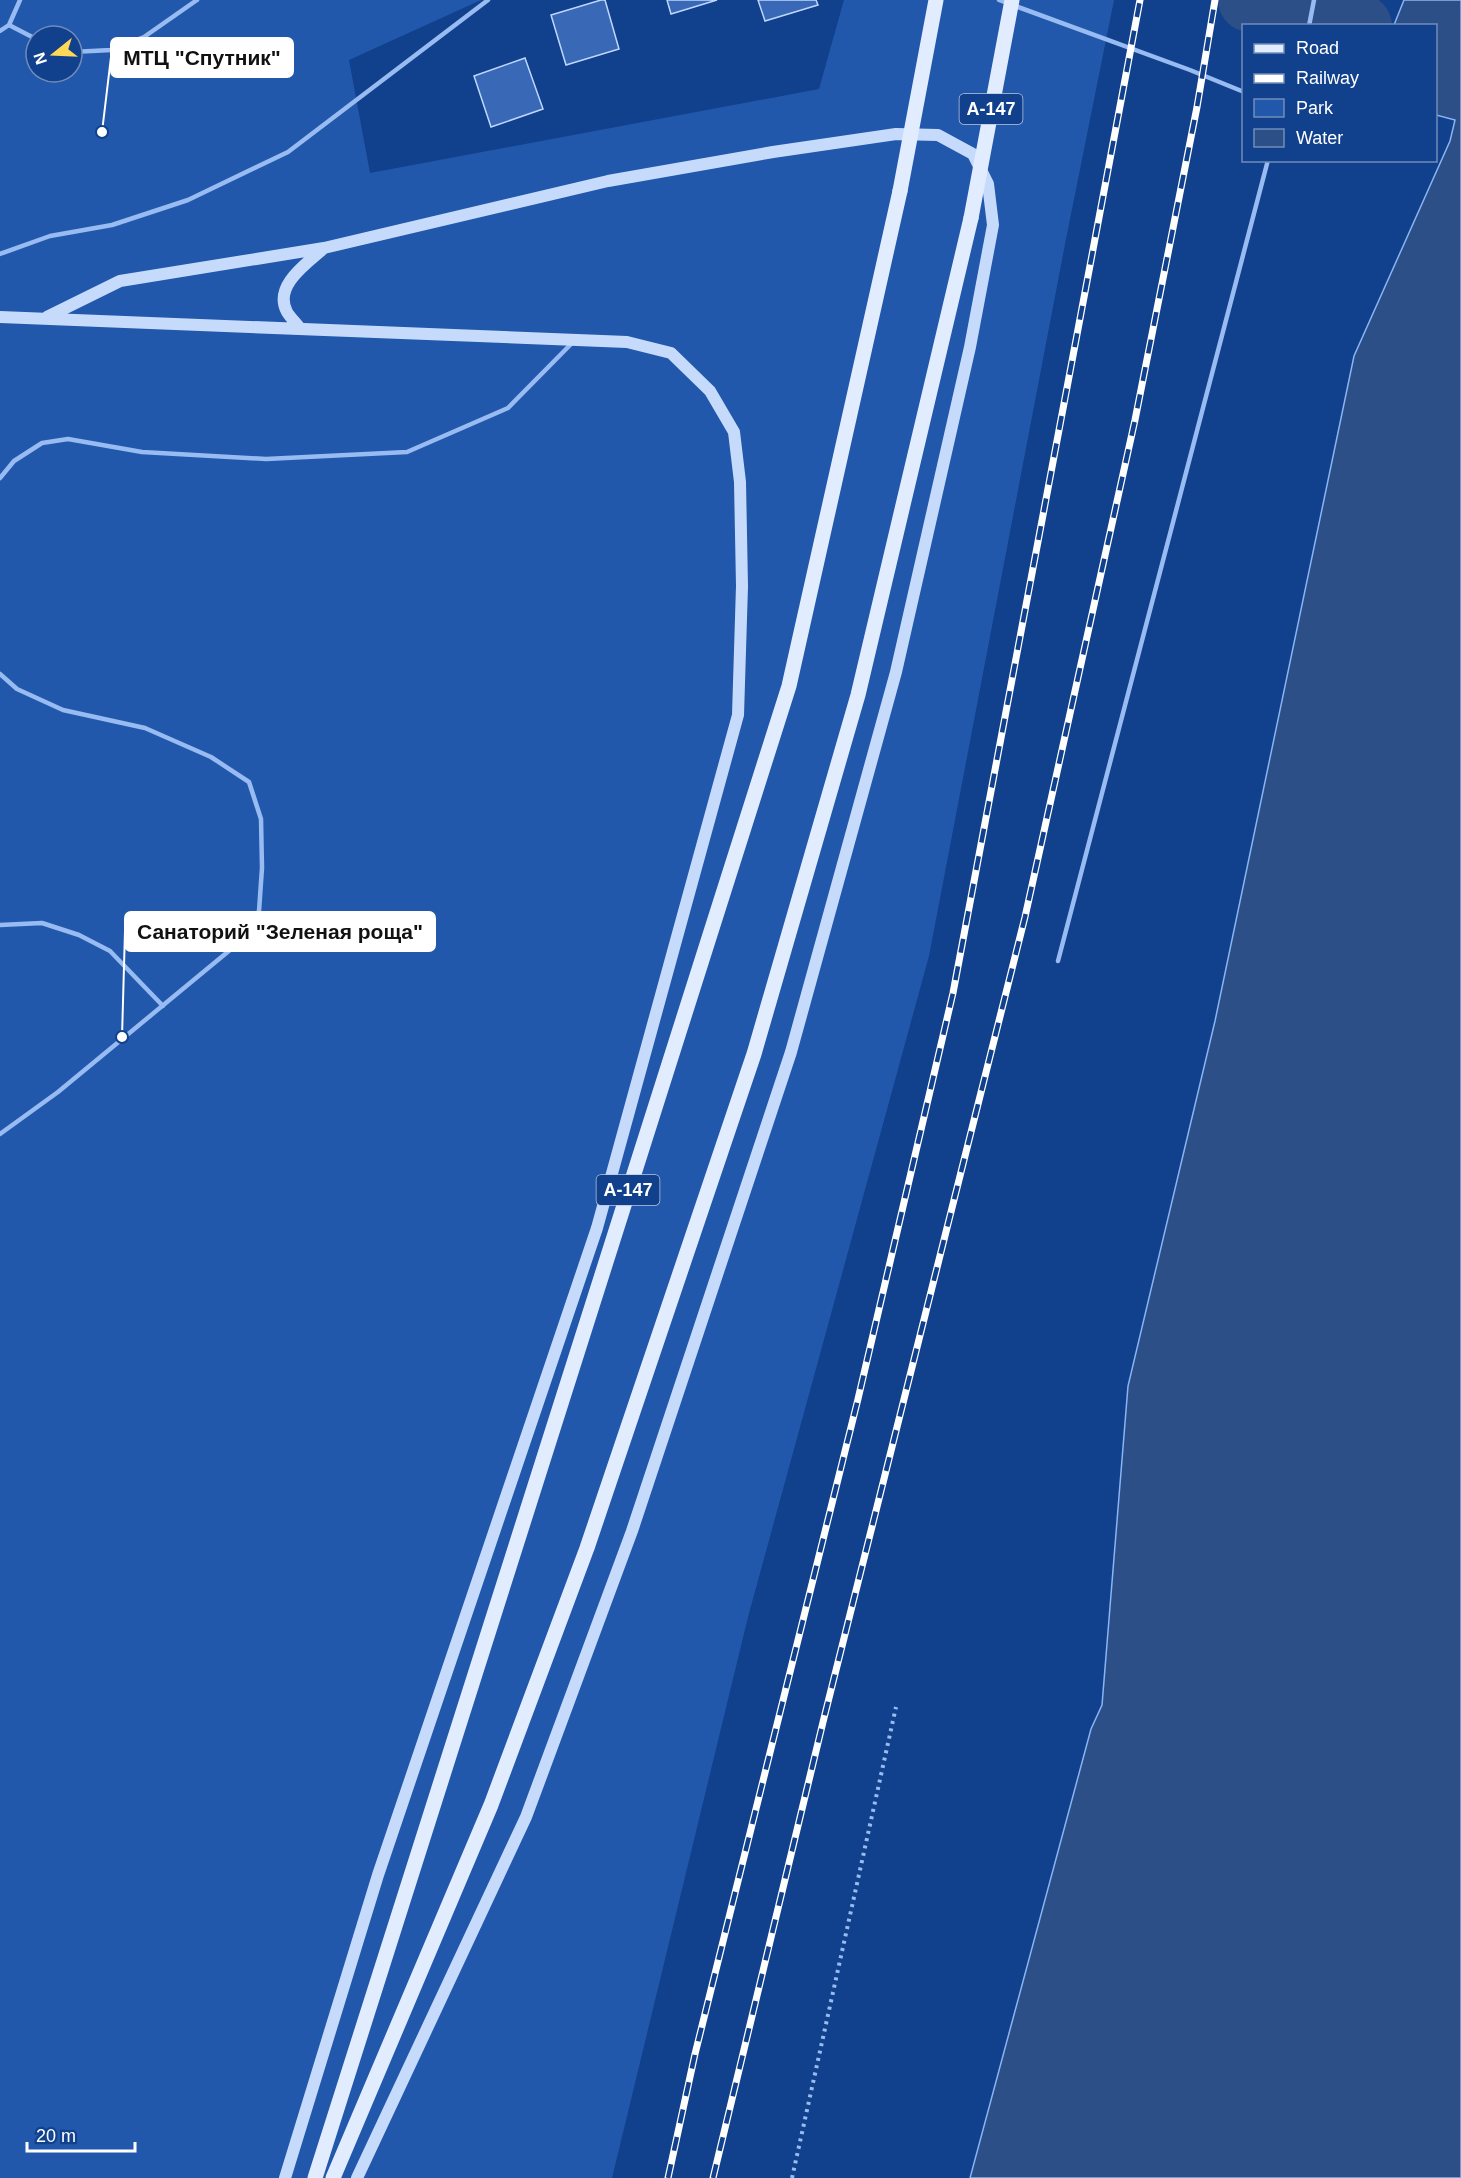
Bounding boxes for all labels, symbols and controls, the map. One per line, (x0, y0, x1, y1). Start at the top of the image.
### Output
north arrow (24, 24, 84, 84)
legend (1242, 24, 1437, 162)
callout: МТЦ "Спутник" (111, 38, 293, 77)
text: Road (1296, 38, 1339, 58)
text: МТЦ "Спутник" (123, 46, 281, 69)
text: N (30, 50, 50, 67)
text: Railway (1296, 68, 1359, 88)
road number: А-147 (960, 94, 1022, 124)
text: Park (1296, 98, 1334, 118)
text: Water (1296, 128, 1343, 148)
callout: Санаторий "Зеленая роща" (125, 912, 435, 951)
text: Санаторий "Зеленая роща" (137, 920, 423, 943)
road number: А-147 (596, 1175, 660, 1205)
scale bar (27, 2115, 135, 2153)
text: 20 m (36, 2126, 76, 2146)

